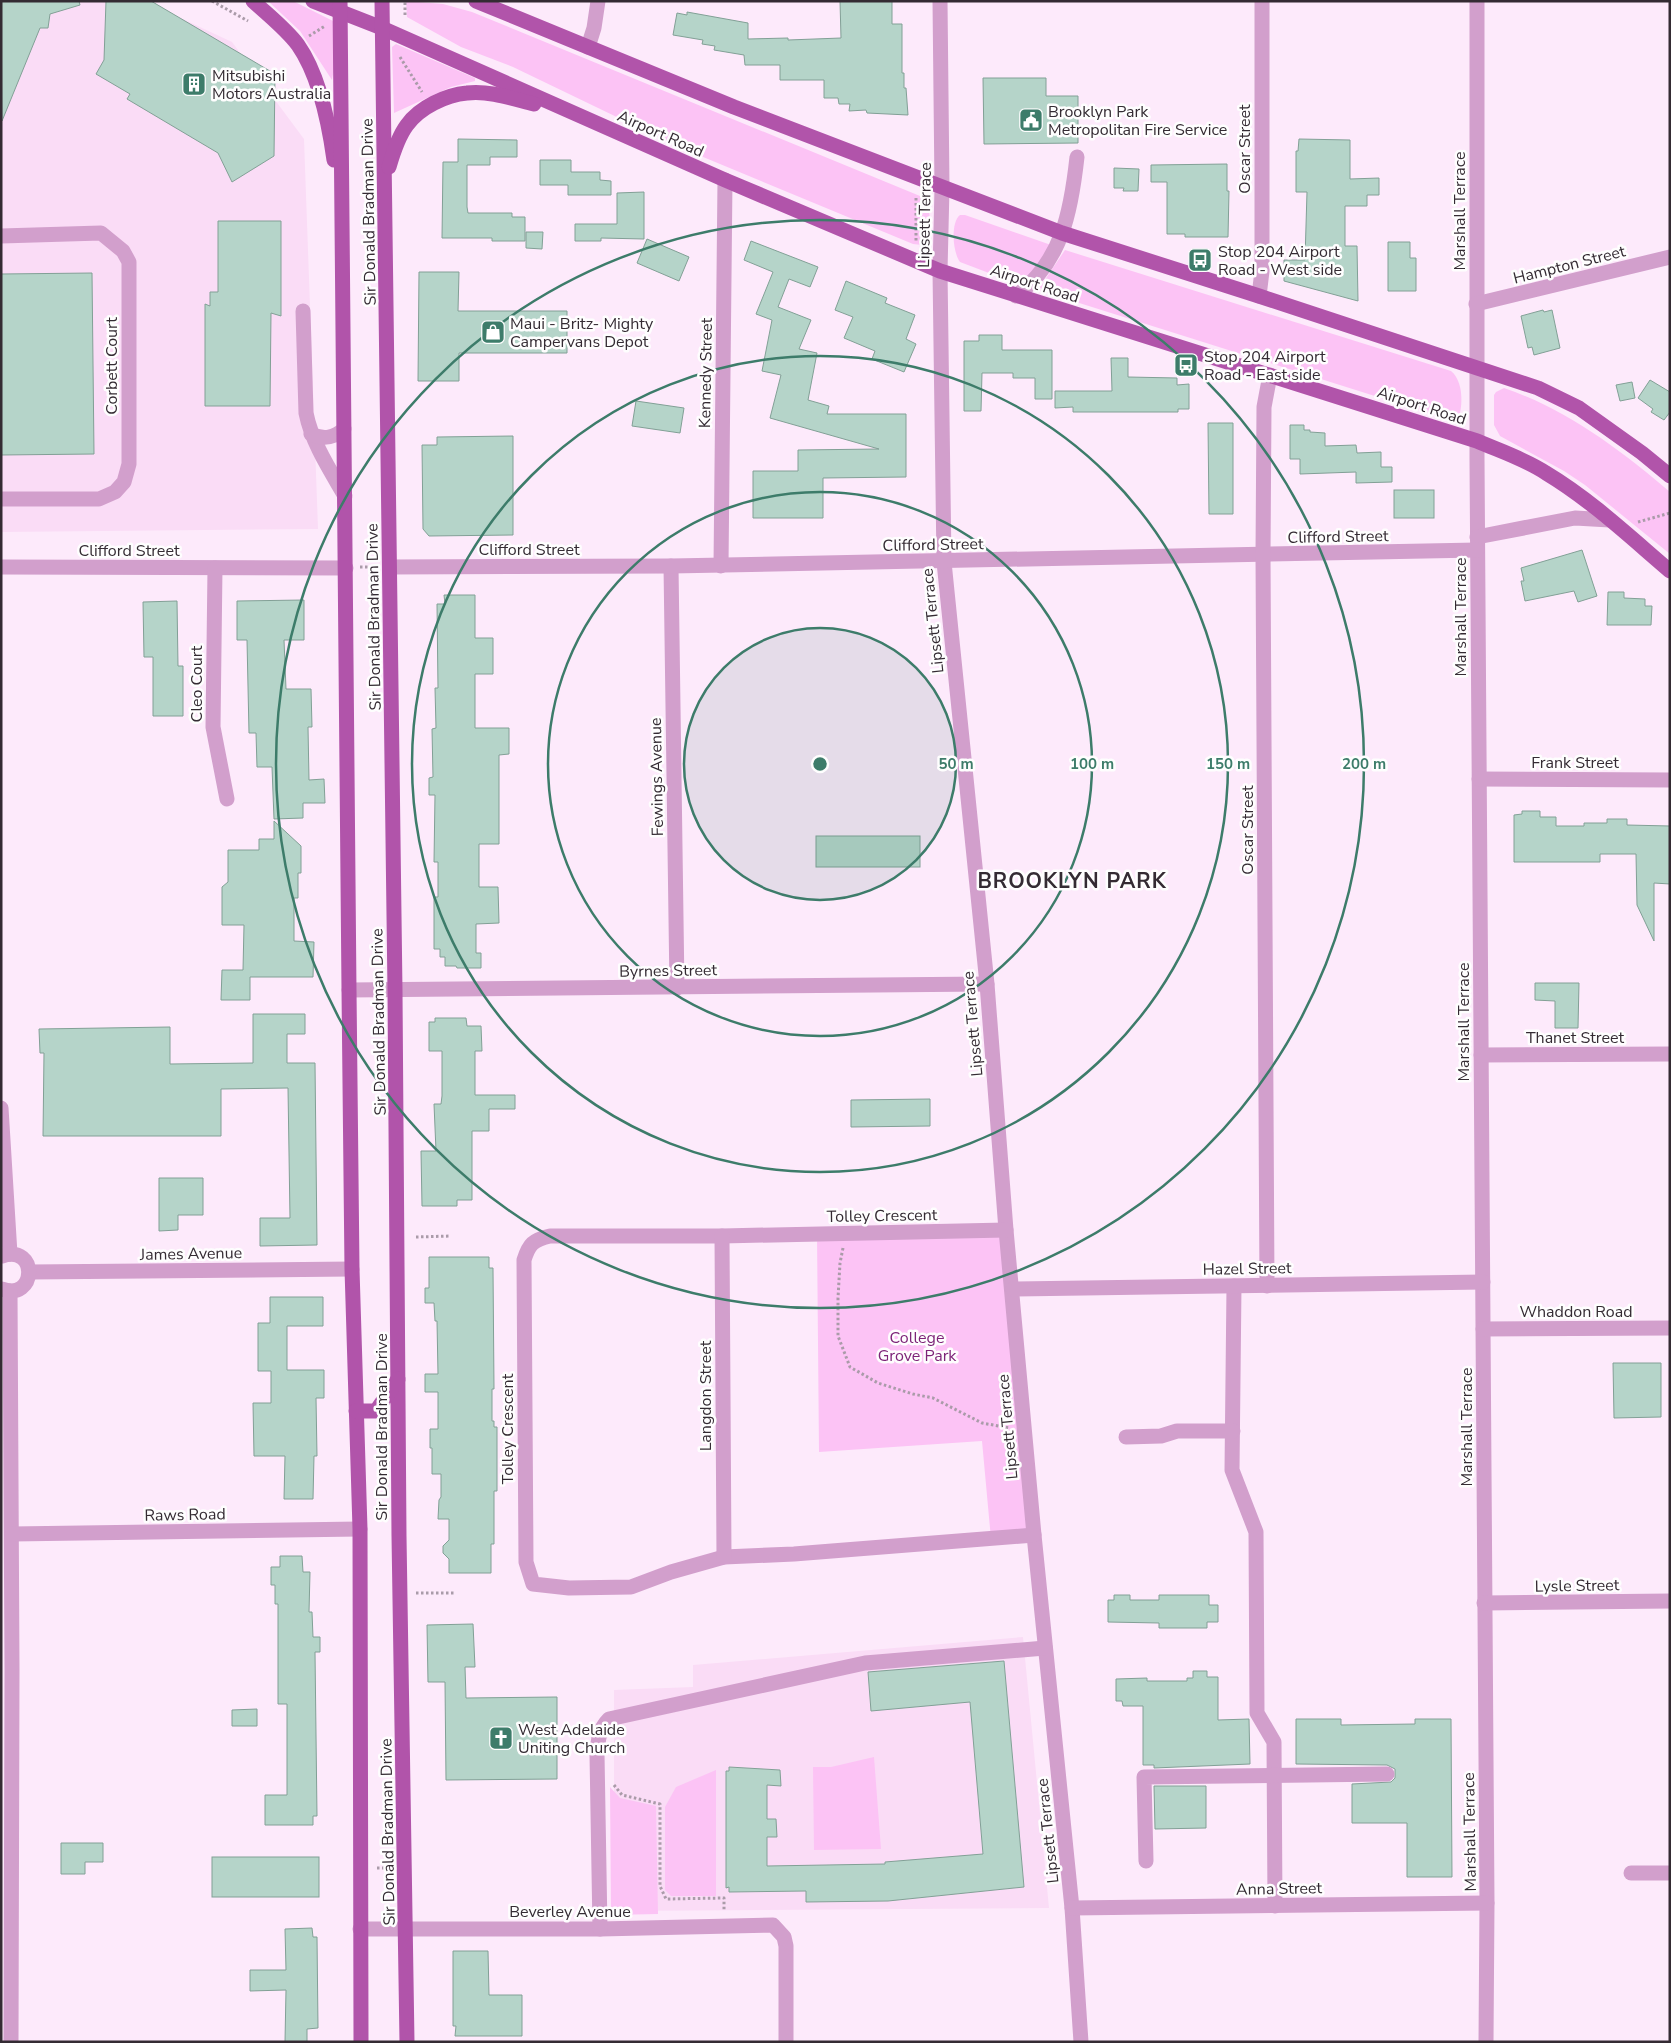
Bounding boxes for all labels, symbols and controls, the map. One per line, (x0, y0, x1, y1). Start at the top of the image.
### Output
place label: Mitsubishi Motors Australia (212, 65, 331, 105)
building icon: Mitsubishi Motors Australia (181, 71, 207, 97)
place label: Brooklyn Park Metropolitan Fire Service (1048, 101, 1227, 141)
street label: Oscar Street (1234, 104, 1256, 194)
street label: Airport Road (614, 105, 707, 163)
public building icon: Brooklyn Park Metropolitan Fire Service (1018, 107, 1044, 133)
street label: Sir Donald Bradman Drive (356, 118, 382, 306)
street label: Marshall Terrace (1449, 151, 1471, 271)
street label: Lipsett Terrace (913, 162, 937, 268)
street label: Hampton Street (1511, 240, 1628, 290)
place label: Stop 204 Airport Road - West side (1218, 241, 1342, 281)
bus stop icon: Stop 204 Airport Road - West side (1187, 247, 1213, 273)
street label: Airport Road (987, 259, 1082, 309)
place label: Maui - Britz- Mighty Campervans Depot (510, 313, 654, 353)
street label: Corbett Court (101, 317, 123, 415)
street label: Kennedy Street (694, 317, 718, 428)
shop icon: Maui - Britz- Mighty Campervans Depot (480, 319, 506, 345)
place label: Stop 204 Airport Road - East side (1204, 346, 1326, 386)
bus stop icon: Stop 204 Airport Road - East side (1173, 352, 1199, 378)
street label: Airport Road (1374, 381, 1469, 431)
street label: Sir Donald Bradman Drive (361, 523, 387, 711)
street label: Clifford Street (1287, 525, 1389, 549)
street label: Clifford Street (882, 533, 984, 557)
street label: Clifford Street (478, 539, 580, 561)
street label: Clifford Street (78, 540, 180, 562)
street label: Marshall Terrace (1450, 557, 1472, 677)
street label: Lipsett Terrace (917, 567, 949, 675)
street label: Cleo Court (186, 645, 208, 722)
street label: Fewings Avenue (645, 717, 669, 837)
street label: Frank Street (1531, 752, 1619, 774)
text: 50 m (938, 754, 974, 774)
text: 100 m (1070, 754, 1114, 774)
text: 150 m (1206, 754, 1250, 774)
text: 200 m (1342, 754, 1386, 774)
centre of rings (811, 755, 829, 773)
street label: Oscar Street (1237, 785, 1259, 875)
district label: BROOKLYN PARK (977, 867, 1167, 895)
street label: Sir Donald Bradman Drive (366, 928, 392, 1116)
street label: Byrnes Street (619, 959, 718, 983)
street label: Marshall Terrace (1453, 962, 1475, 1082)
street label: Lipsett Terrace (957, 970, 989, 1077)
street label: Thanet Street (1526, 1027, 1624, 1049)
street label: Tolley Crescent (827, 1204, 938, 1228)
street label: James Avenue (139, 1242, 242, 1266)
street label: Hazel Street (1202, 1257, 1292, 1281)
street label: Whaddon Road (1519, 1301, 1633, 1323)
park label: College Grove Park (878, 1327, 957, 1367)
street label: Sir Donald Bradman Drive (371, 1333, 393, 1521)
street label: Langdon Street (695, 1340, 717, 1451)
street label: Marshall Terrace (1456, 1367, 1478, 1487)
street label: Tolley Crescent (497, 1373, 519, 1484)
street label: Lipsett Terrace (992, 1373, 1024, 1480)
street label: Raws Road (144, 1503, 226, 1527)
street label: Lysle Street (1534, 1574, 1620, 1598)
place label: West Adelaide Uniting Church (518, 1719, 625, 1759)
church icon: West Adelaide Uniting Church (488, 1725, 514, 1751)
street label: Sir Donald Bradman Drive (375, 1738, 401, 1926)
street label: Marshall Terrace (1458, 1772, 1482, 1892)
street label: Lipsett Terrace (1032, 1777, 1064, 1885)
street label: Anna Street (1236, 1877, 1323, 1901)
street label: Beverley Avenue (509, 1901, 631, 1923)

